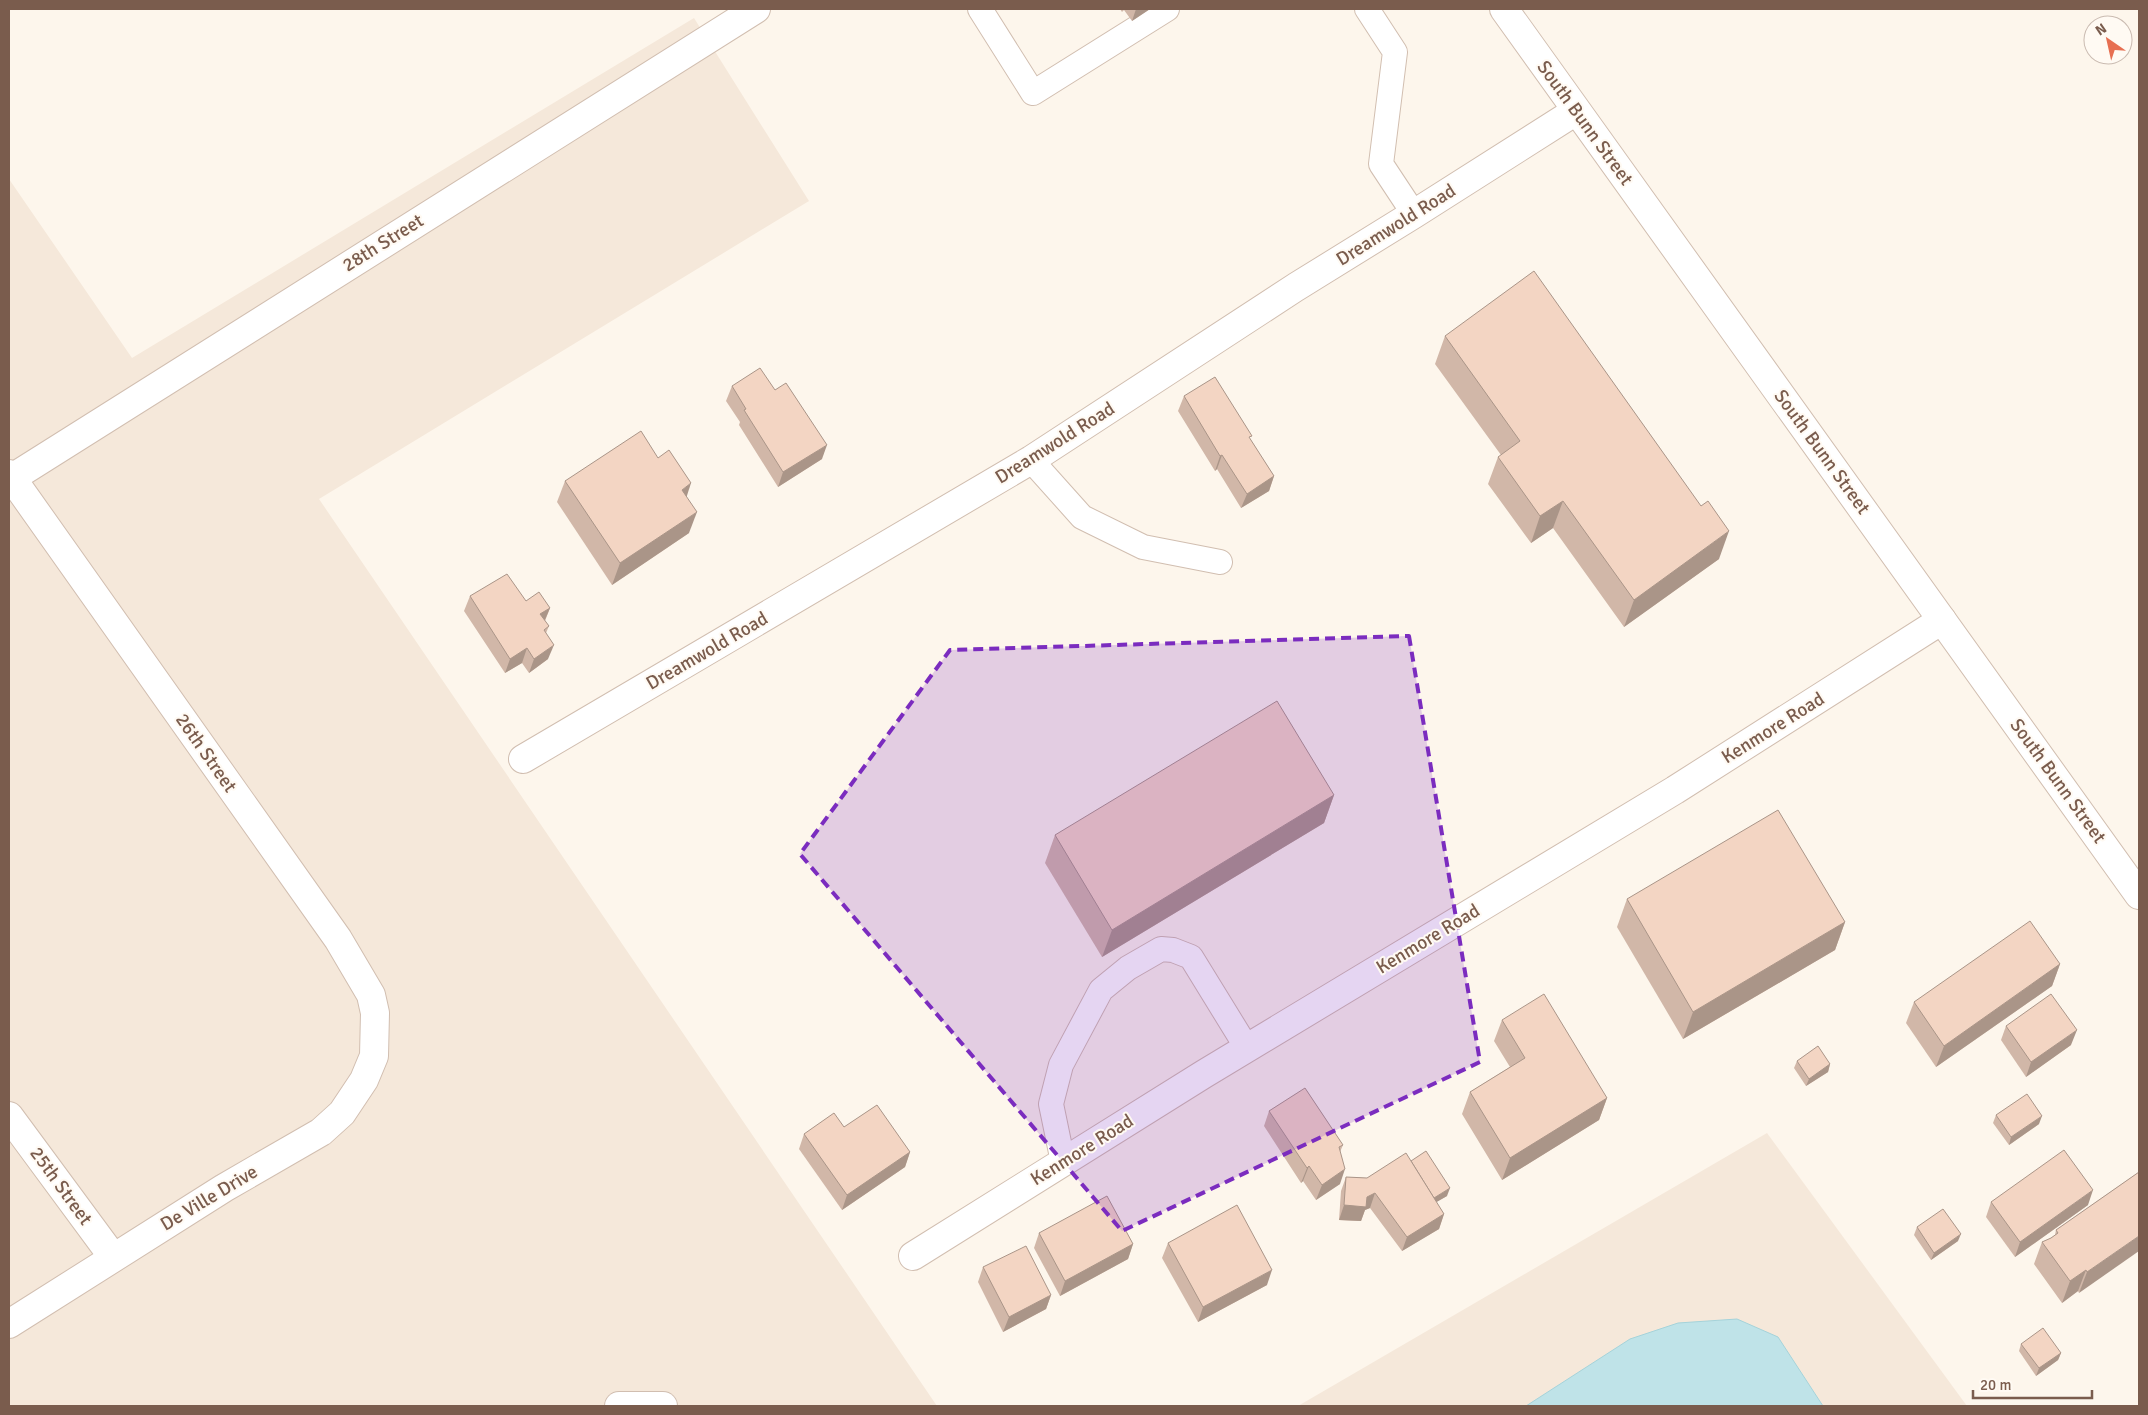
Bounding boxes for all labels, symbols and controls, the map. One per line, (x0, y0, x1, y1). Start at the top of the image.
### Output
north arrow (2083, 15, 2133, 65)
text: N (2092, 20, 2110, 39)
street label: South Bunn Street (1532, 56, 1638, 190)
street label: Dreamwold Road (1332, 179, 1460, 271)
street label: 28th Street (338, 208, 428, 277)
street label: South Bunn Street (1769, 385, 1875, 519)
street label: Dreamwold Road (991, 397, 1119, 489)
street label: Dreamwold Road (642, 606, 772, 696)
street label: Kenmore Road (1717, 687, 1829, 769)
street label: 26th Street (170, 709, 242, 798)
street label: South Bunn Street (2005, 714, 2111, 848)
street label: Kenmore Road (1372, 899, 1484, 979)
street label: Kenmore Road (1026, 1109, 1138, 1191)
street label: 25th Street (24, 1142, 98, 1230)
street label: De Ville Drive (156, 1160, 262, 1236)
scale bar (1973, 1368, 2092, 1400)
text: 20 m (1980, 1376, 2011, 1394)

